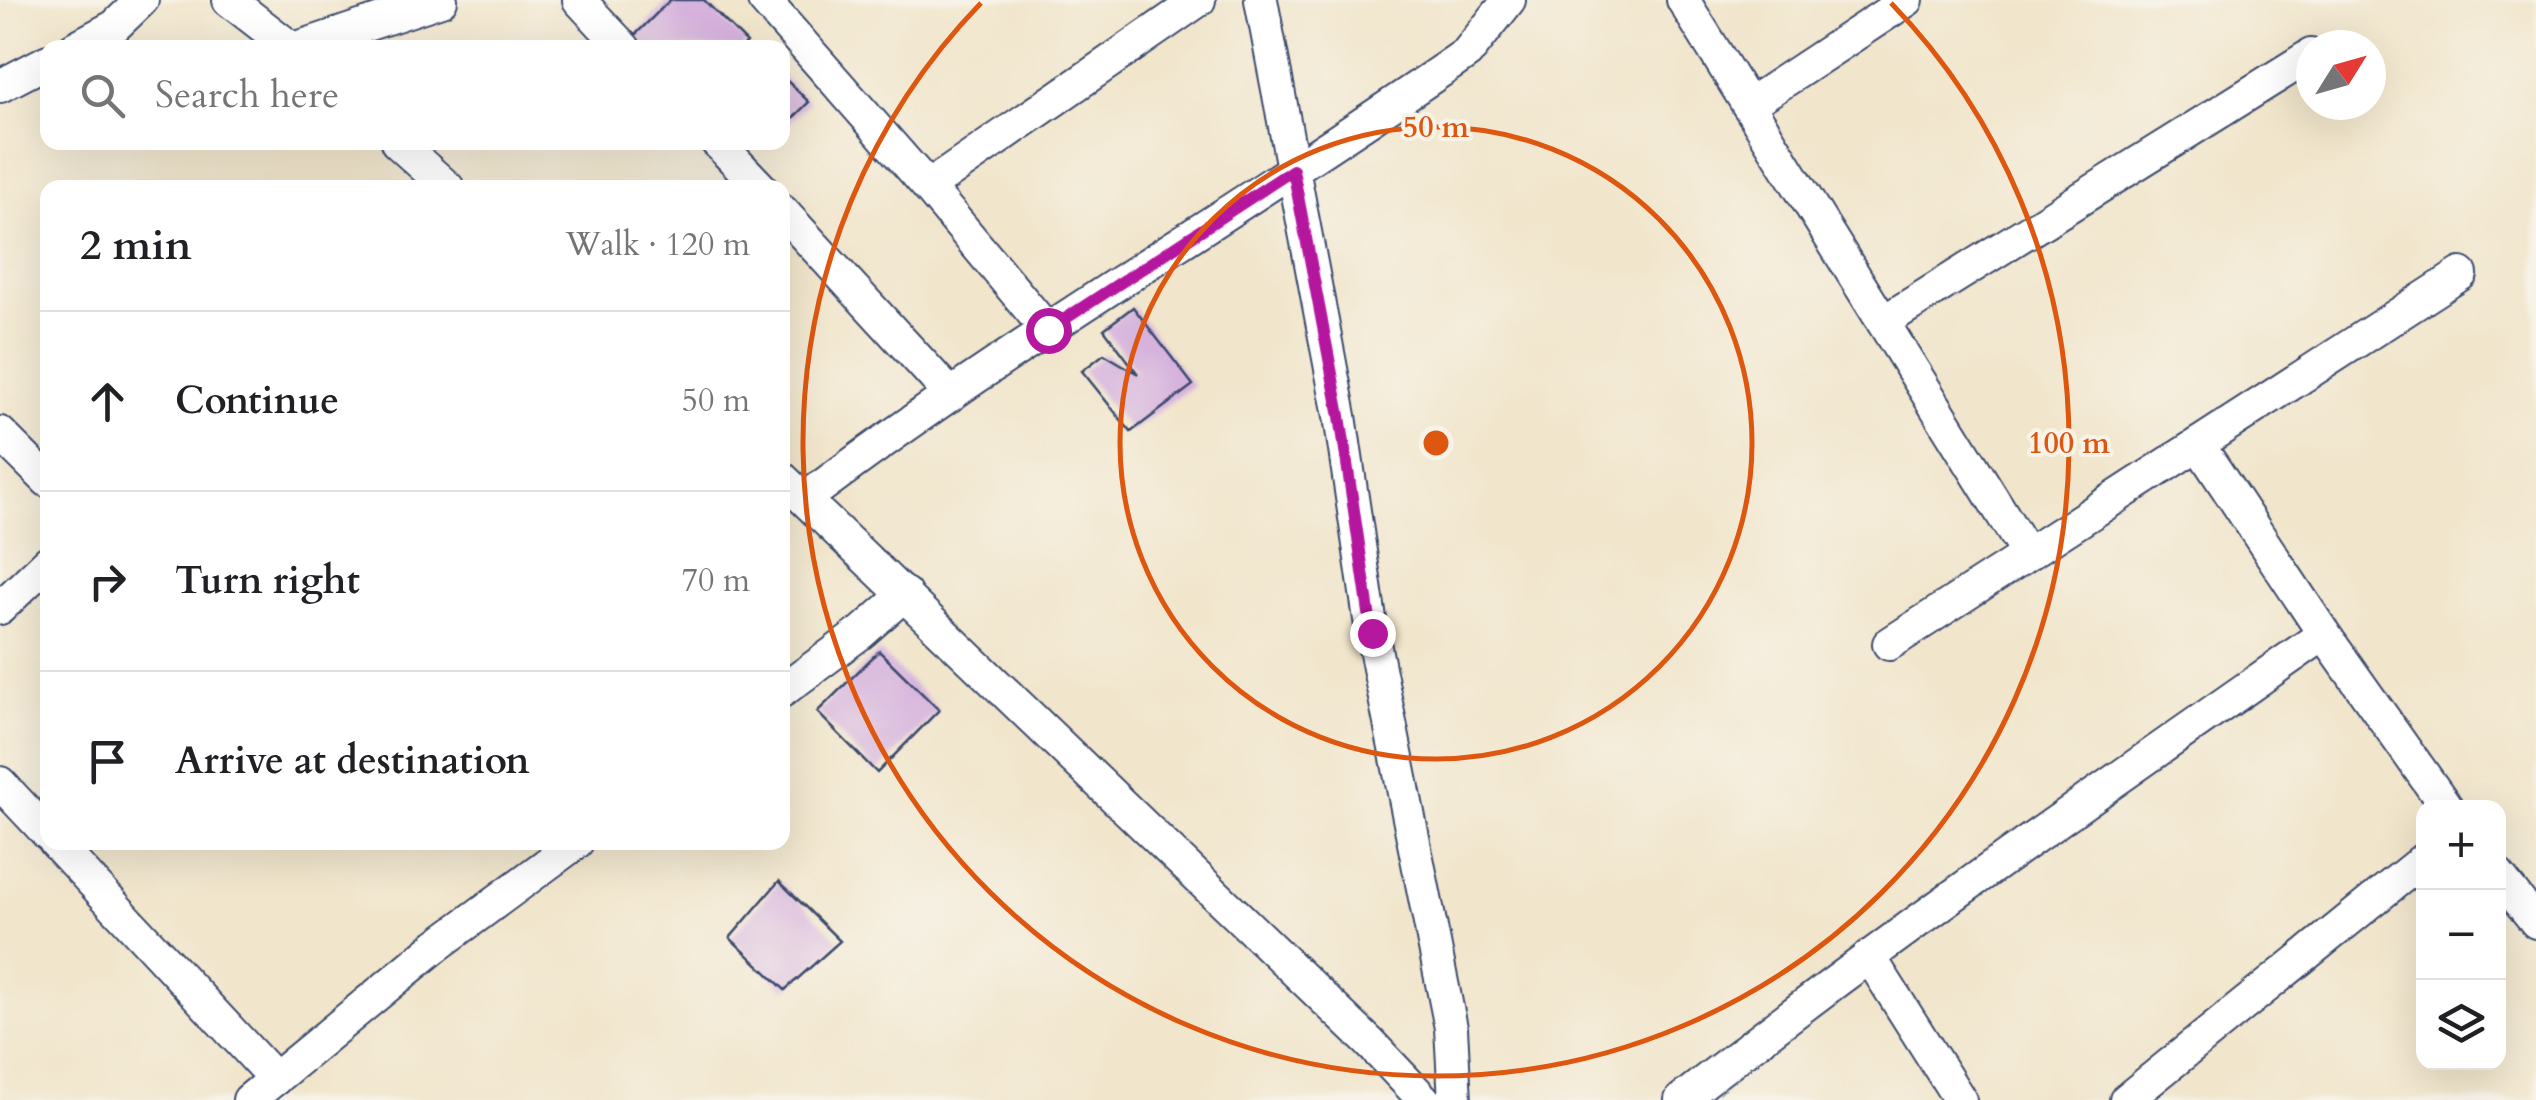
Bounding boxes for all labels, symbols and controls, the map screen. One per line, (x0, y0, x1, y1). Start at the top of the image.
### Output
north arrow (2296, 30, 2386, 120)
search box (40, 40, 790, 150)
icon: search (75, 68, 130, 123)
text: Search here (155, 69, 339, 121)
text: 50 m (1403, 107, 1470, 148)
text: 2 min (80, 217, 192, 274)
text: Walk · 120 m (565, 223, 750, 267)
route start (1026, 308, 1072, 354)
icon: ahead (80, 374, 135, 429)
text: Continue (175, 375, 339, 427)
text: 50 m (682, 379, 750, 423)
text: 100 m (2028, 423, 2110, 464)
centre of rings (1418, 425, 1454, 461)
icon: right (80, 554, 135, 609)
text: Turn right (175, 555, 360, 607)
text: 70 m (682, 559, 750, 603)
route end (1350, 611, 1396, 657)
icon: arrive (80, 734, 135, 789)
text: Arrive at destination (175, 735, 530, 787)
map controls (2416, 800, 2506, 1070)
button: + (2416, 800, 2506, 890)
button: − (2416, 890, 2506, 980)
button: layers (2416, 980, 2506, 1070)

